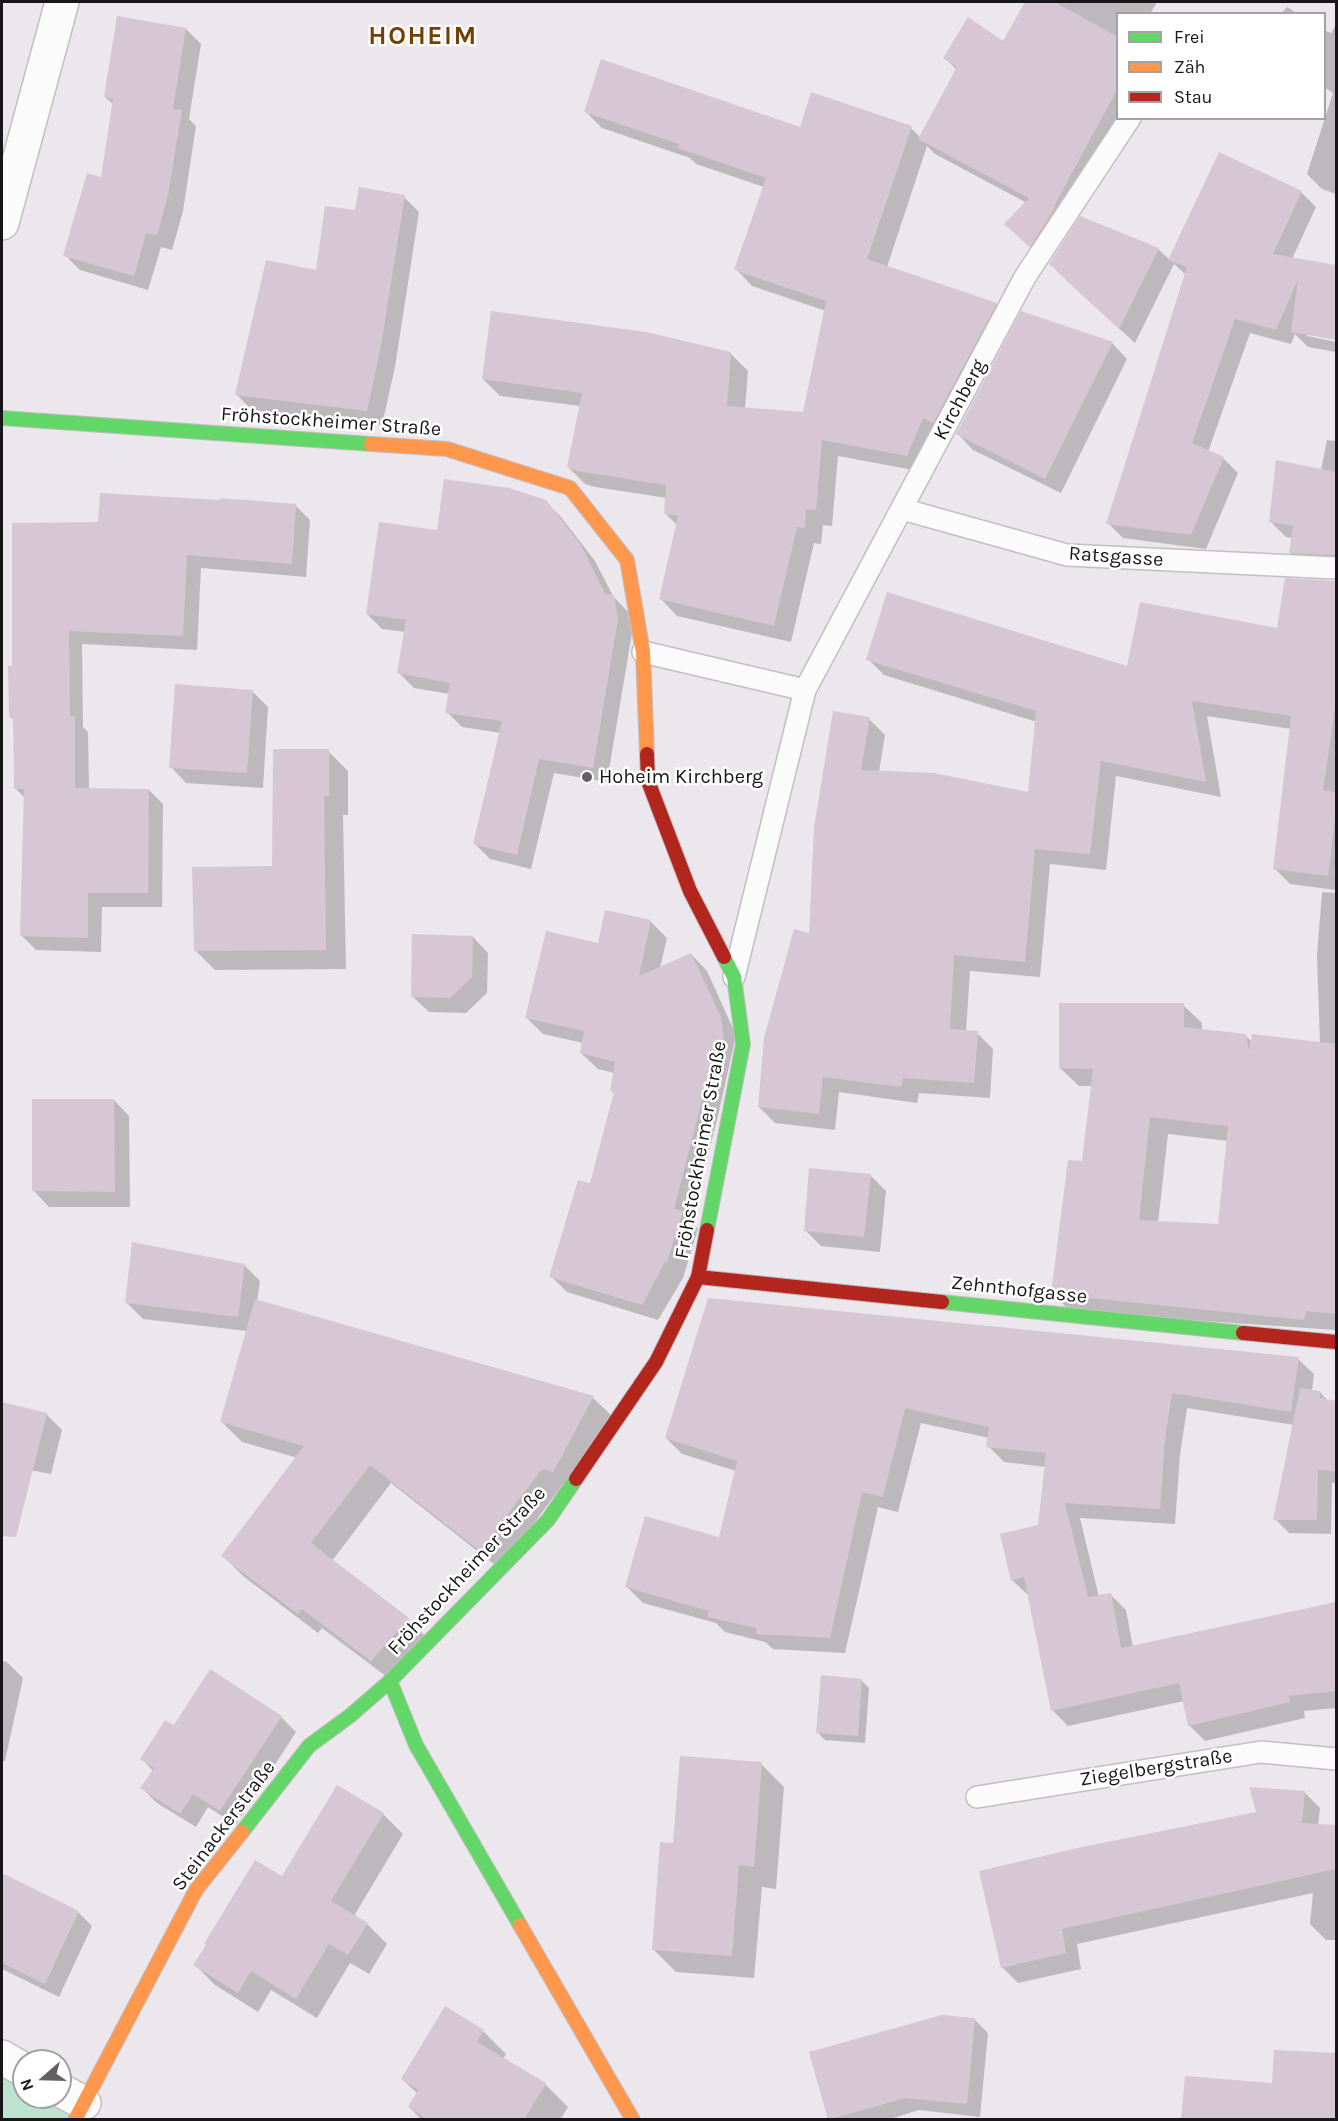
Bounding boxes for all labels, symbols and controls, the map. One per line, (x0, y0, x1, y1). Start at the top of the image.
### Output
legend (1116, 12, 1326, 120)
district label: HOHEIM (368, 21, 478, 53)
text: Frei (1174, 26, 1205, 48)
text: Zäh (1174, 56, 1205, 78)
text: Stau (1174, 86, 1212, 108)
street label: Kirchberg (929, 355, 991, 445)
street label: Fröhstockheimer Straße (220, 402, 442, 442)
street label: Ratsgasse (1068, 542, 1164, 572)
place label: Hoheim Kirchberg (599, 765, 763, 789)
marker: Hoheim Kirchberg (580, 770, 594, 784)
street label: Fröhstockheimer Straße (670, 1039, 732, 1261)
street label: Zehnthofgasse (950, 1271, 1088, 1309)
street label: Fröhstockheimer Straße (383, 1482, 551, 1660)
street label: Ziegelbergstraße (1078, 1744, 1234, 1792)
street label: Steinackerstraße (167, 1756, 281, 1896)
north arrow (12, 2049, 72, 2109)
text: N (16, 2076, 37, 2093)

